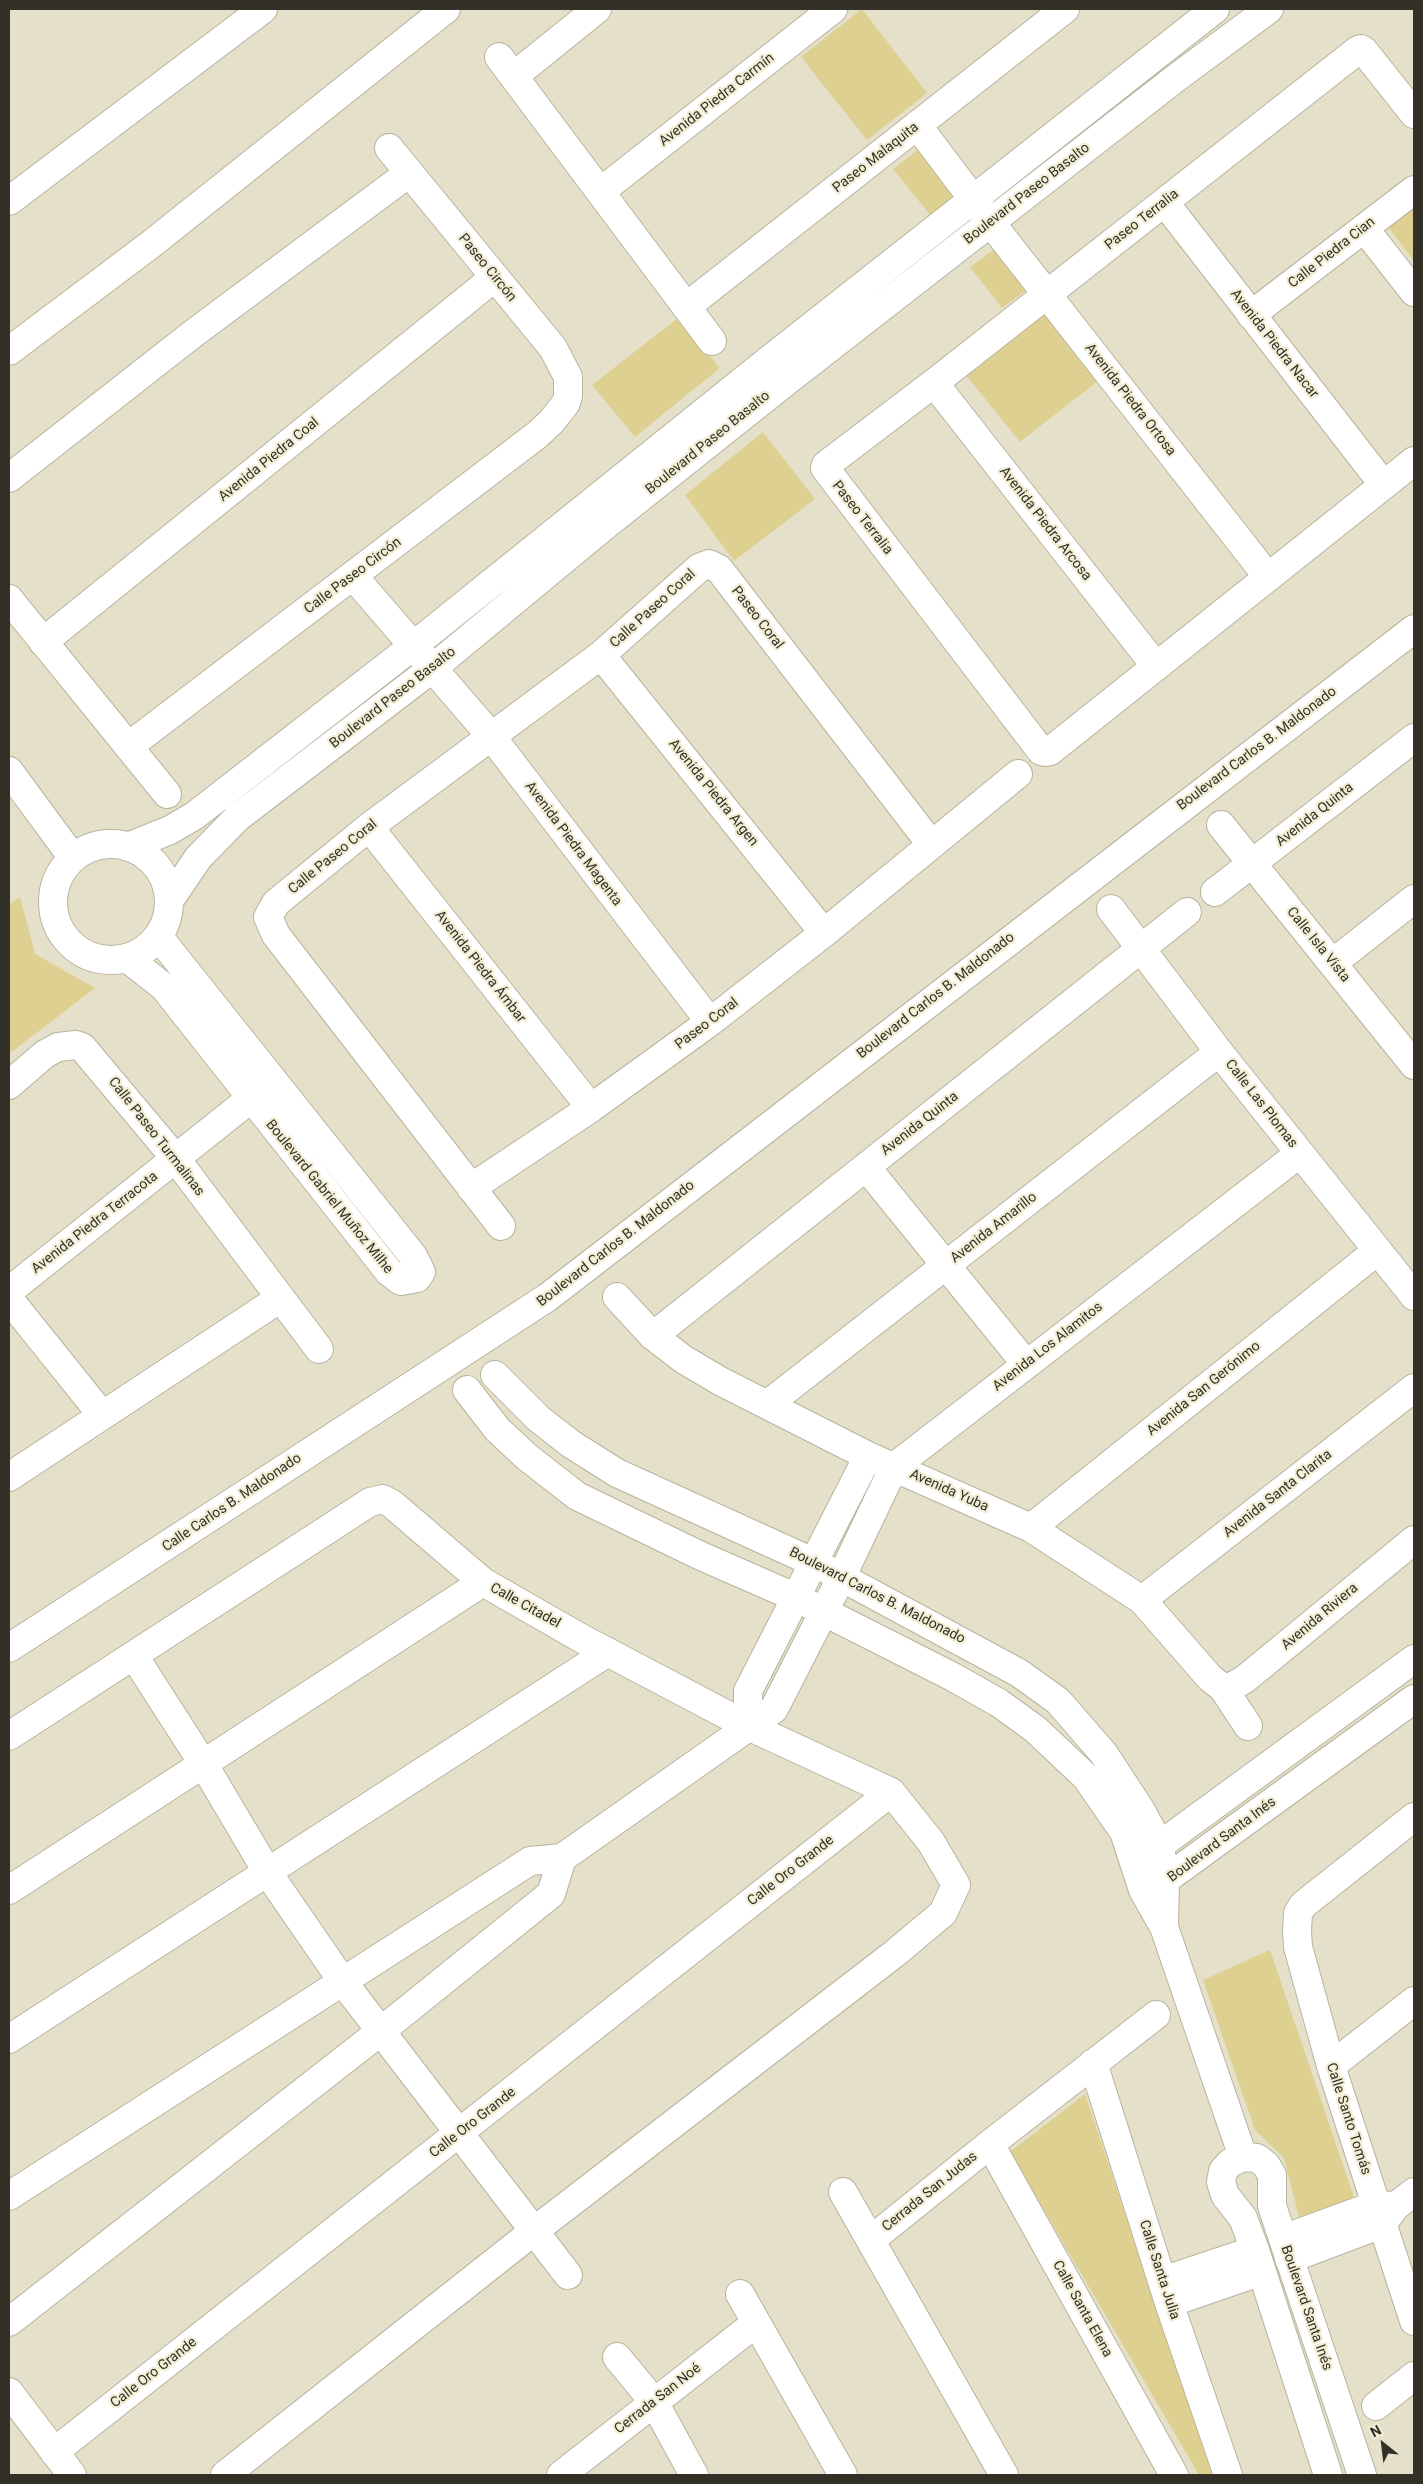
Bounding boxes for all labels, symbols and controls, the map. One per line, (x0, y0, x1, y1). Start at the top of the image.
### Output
street label: Avenida Piedra Carmín (656, 50, 778, 150)
street label: Paseo Malaquita (830, 119, 922, 197)
street label: Boulevard Paseo Basalto (961, 140, 1093, 248)
street label: Paseo Terralia (1102, 186, 1182, 254)
street label: Calle Piedra Cian (1285, 214, 1379, 292)
street label: Paseo Circón (454, 231, 520, 305)
street label: Avenida Piedra Nacar (1226, 286, 1322, 402)
street label: Avenida Piedra Ortosa (1081, 340, 1179, 460)
street label: Boulevard Paseo Basalto (643, 388, 773, 498)
street label: Avenida Piedra Coal (215, 414, 323, 506)
street label: Avenida Piedra Arcosa (995, 464, 1095, 584)
street label: Paseo Terralia (828, 478, 896, 558)
street label: Calle Paseo Circón (301, 534, 405, 618)
street label: Calle Paseo Coral (607, 566, 699, 652)
street label: Paseo Coral (727, 583, 787, 653)
street label: Boulevard Paseo Basalto (327, 644, 459, 752)
street label: Boulevard Carlos B. Maldonado (1174, 684, 1340, 814)
street label: Avenida Piedra Argen (665, 736, 761, 850)
street label: Avenida Piedra Magenta (521, 779, 625, 909)
street label: Avenida Quinta (1273, 780, 1357, 850)
street label: Calle Paseo Coral (285, 816, 381, 898)
street label: Calle Isla Vista (1283, 904, 1353, 986)
street label: Avenida Piedra Ámbar (431, 908, 529, 1026)
street label: Boulevard Carlos B. Maldonado (854, 929, 1018, 1063)
street label: Paseo Coral (672, 995, 742, 1053)
street label: Calle Las Plomas (1221, 1056, 1301, 1152)
street label: Calle Paseo Turmalinas (104, 1074, 208, 1200)
street label: Avenida Quinta (878, 1089, 962, 1159)
street label: Boulevard Gabriel Muñoz Milhe (262, 1117, 396, 1277)
street label: Avenida Piedra Terracota (29, 1168, 161, 1278)
street label: Boulevard Carlos B. Maldonado (534, 1177, 698, 1311)
street label: Avenida Amarillo (947, 1189, 1041, 1267)
street label: Avenida Los Alamitos (990, 1299, 1106, 1395)
street label: Avenida San Gerónimo (1144, 1338, 1264, 1440)
street label: Avenida Santa Clarita (1220, 1446, 1336, 1542)
street label: Calle Carlos B. Maldonado (159, 1450, 305, 1556)
street label: Avenida Yuba (907, 1466, 991, 1516)
street label: Boulevard Carlos B. Maldonado (786, 1544, 968, 1648)
street label: Calle Citadel (487, 1580, 563, 1632)
street label: Avenida Riviera (1278, 1580, 1362, 1654)
street label: Boulevard Santa Inés (1165, 1794, 1279, 1886)
street label: Calle Oro Grande (745, 1832, 837, 1910)
street label: Calle Santo Tomás (1322, 2061, 1374, 2177)
street label: Calle Oro Grande (427, 2084, 519, 2162)
street label: Cerrada San Judas (879, 2148, 981, 2236)
street label: Calle Santa Julia (1135, 2218, 1183, 2322)
street label: Boulevard Santa Inés (1277, 2243, 1335, 2373)
street label: Calle Santa Elena (1048, 2258, 1116, 2360)
street label: Calle Oro Grande (108, 2334, 200, 2412)
street label: Cerrada San Noé (612, 2360, 704, 2438)
north arrow (1358, 2419, 1408, 2469)
text: N (1368, 2421, 1384, 2440)

